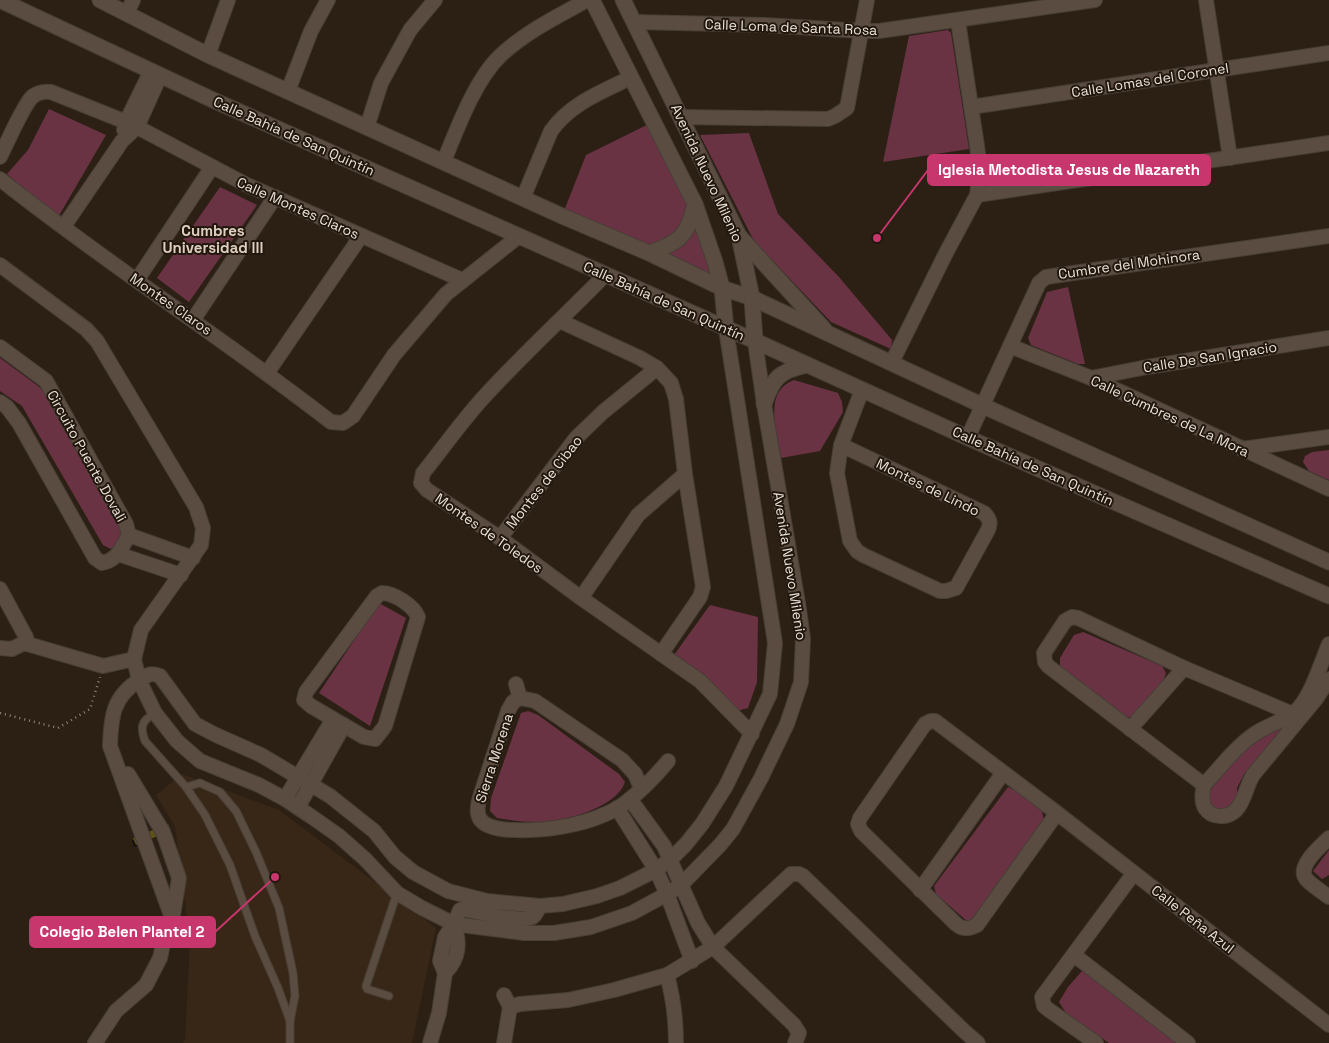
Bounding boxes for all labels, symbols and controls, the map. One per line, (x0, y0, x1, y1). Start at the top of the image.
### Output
street label: Calle Loma de Santa Rosa (704, 15, 878, 39)
street label: Calle Lomas del Coronel (1070, 59, 1230, 101)
street label: Calle Bahía de San Quintín (211, 92, 377, 180)
street label: Avenida Nuevo Milenio (667, 101, 747, 245)
callout: Iglesia Metodista Jesus de Nazareth (928, 155, 1210, 185)
text: Iglesia Metodista Jesus de Nazareth (938, 160, 1200, 179)
street label: Calle Montes Claros (234, 173, 362, 243)
district label: Cumbres Universidad lll (162, 221, 264, 257)
street label: Cumbre del Mohinora (1057, 245, 1201, 283)
street label: Calle Bahía de San Quintín (581, 257, 747, 345)
street label: Montes Claros (126, 269, 216, 339)
street label: Calle De San Ignacio (1142, 338, 1278, 376)
street label: Calle Cumbres de La Mora (1088, 371, 1252, 461)
street label: Circuito Puente Dovali (43, 387, 131, 525)
street label: Calle Bahía de San Quintín (950, 422, 1116, 510)
street label: Montes de Cibao (502, 432, 586, 532)
street label: Montes de Lindo (873, 454, 983, 520)
street label: Montes de Toledos (432, 489, 546, 577)
street label: Avenida Nuevo Milenio (769, 490, 811, 642)
street label: Sierra Morena (471, 711, 517, 805)
street label: Calle Peña Azul (1148, 881, 1238, 957)
callout: Colegio Belen Plantel 2 (30, 917, 215, 947)
text: Colegio Belen Plantel 2 (39, 922, 205, 941)

